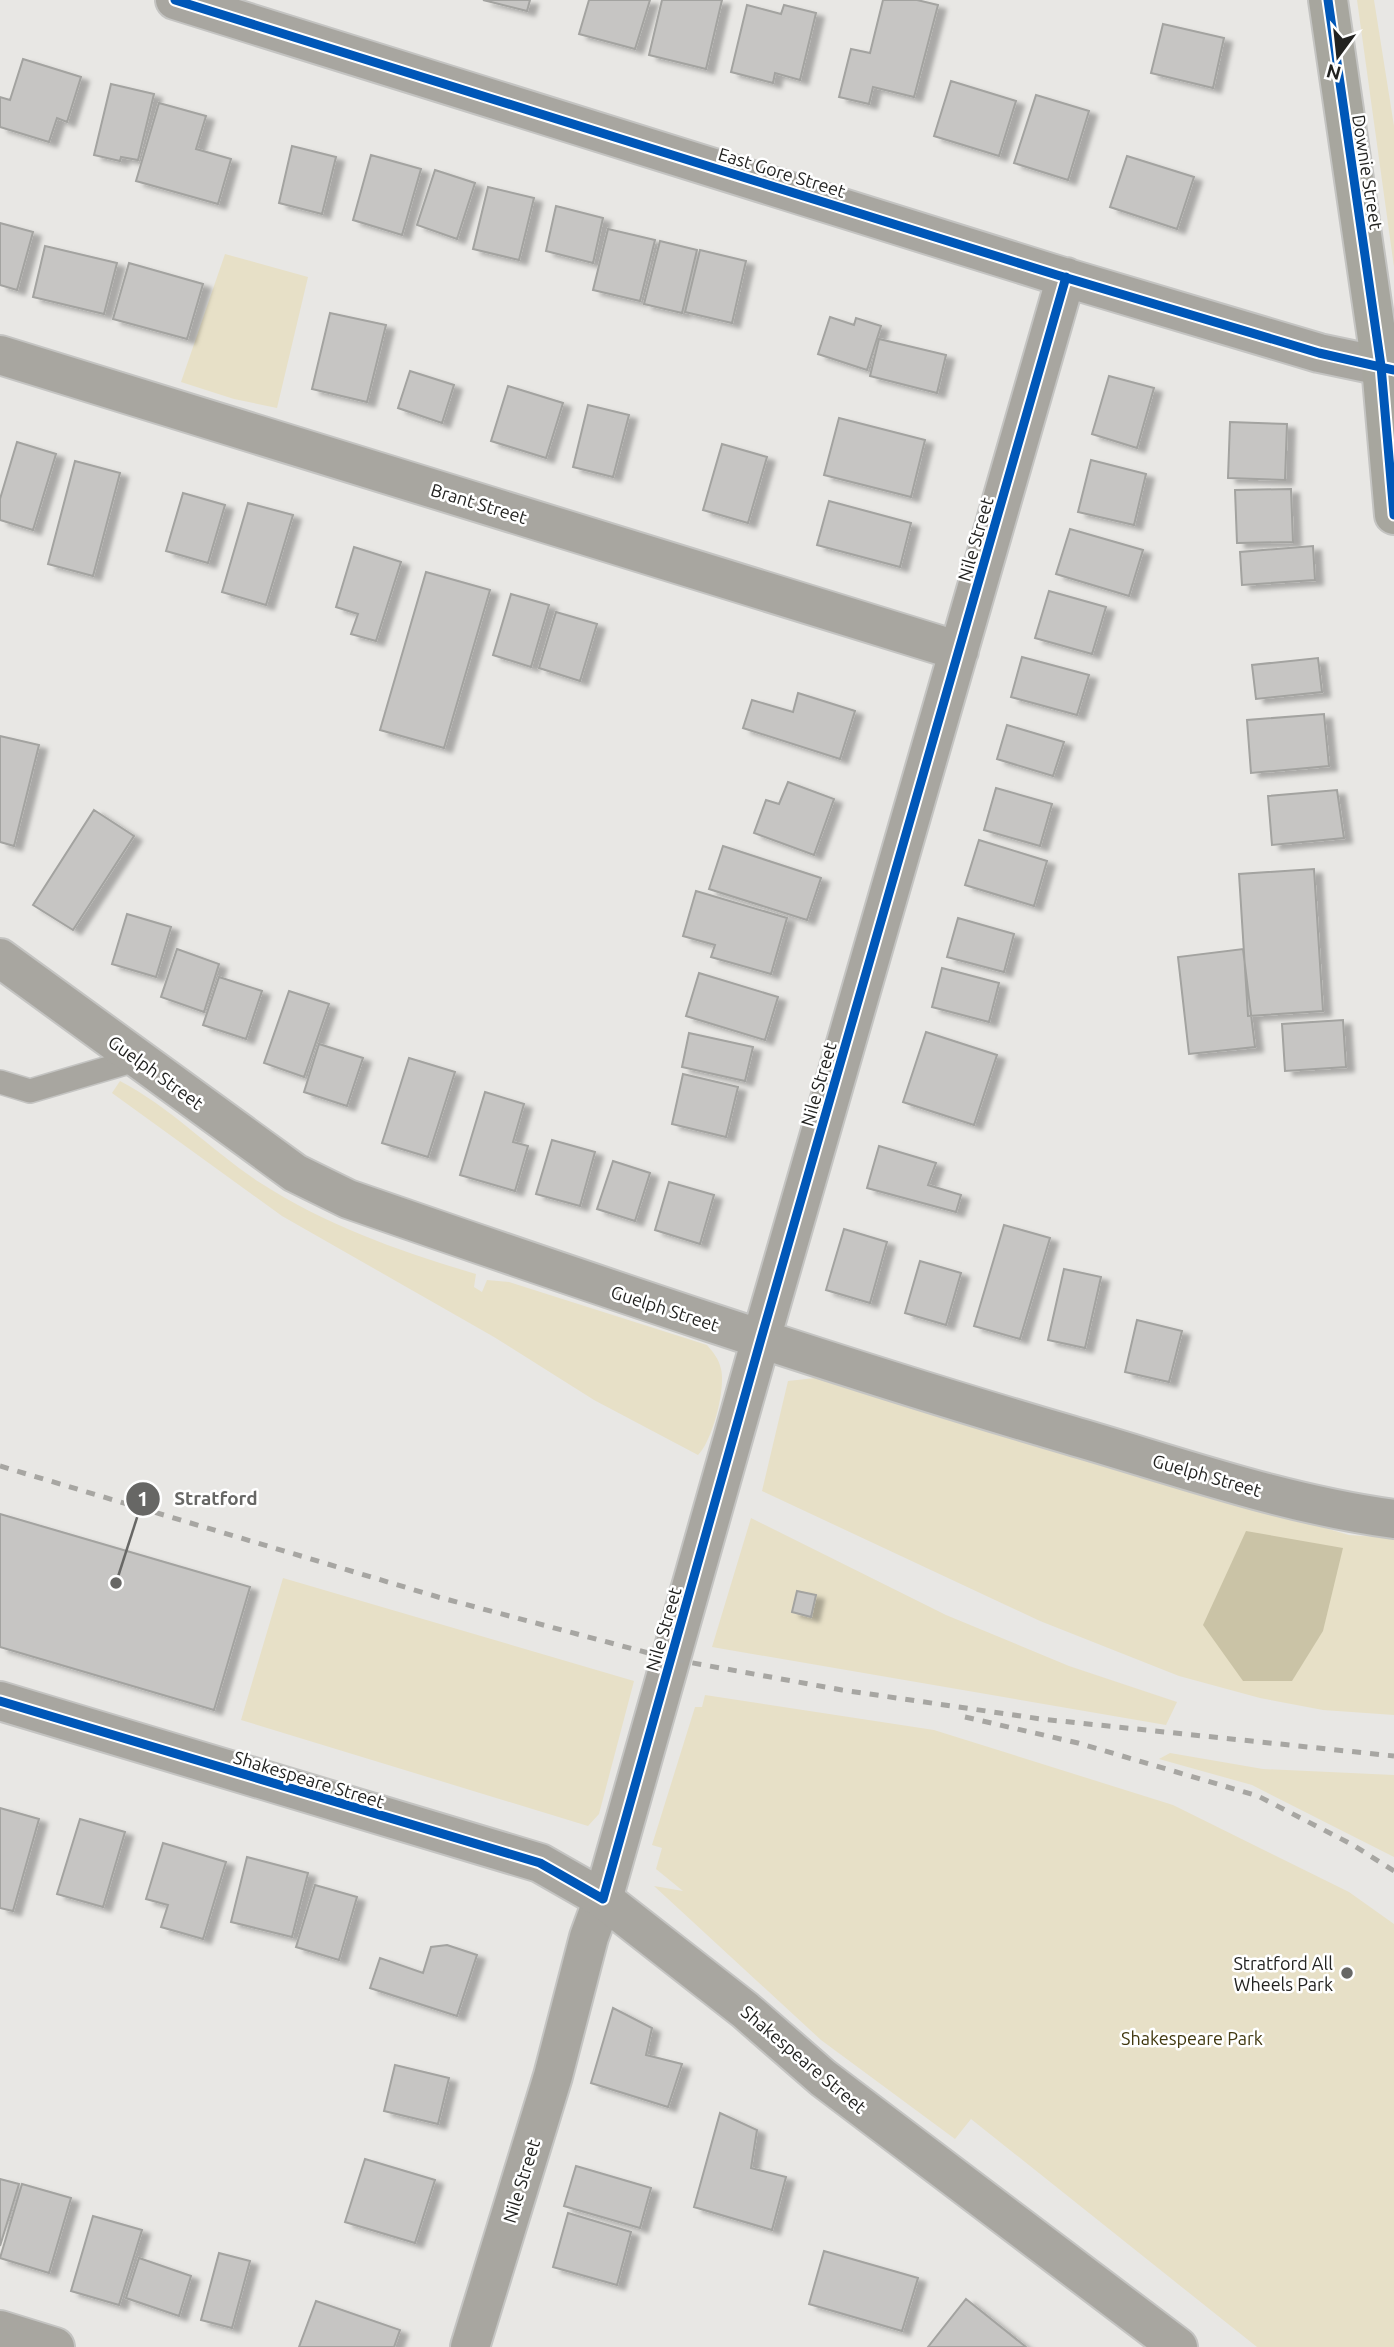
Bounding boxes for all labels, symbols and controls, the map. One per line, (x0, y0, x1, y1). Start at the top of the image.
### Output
north arrow (1303, 21, 1373, 91)
text: N (1324, 60, 1343, 85)
street label: Downie Street (1349, 113, 1387, 231)
street label: East Gore Street (716, 143, 848, 201)
street label: Brant Street (429, 479, 529, 527)
street label: Nile Street (953, 495, 997, 583)
street label: Guelph Street (105, 1031, 207, 1113)
street label: Nile Street (796, 1040, 840, 1128)
street label: Guelph Street (609, 1281, 721, 1335)
street label: Guelph Street (1150, 1450, 1264, 1500)
callout: Stratford (126, 1479, 272, 1519)
text: 1 (137, 1486, 149, 1510)
text: Stratford (174, 1487, 258, 1509)
street label: Nile Street (641, 1585, 685, 1673)
street label: Shakespeare Street (231, 1747, 387, 1811)
place label: Stratford All Wheels Park (1233, 1953, 1333, 1994)
marker: Stratford All Wheels Park (1339, 1965, 1355, 1981)
street label: Shakespeare Street (738, 2001, 870, 2117)
park label: Shakespeare Park (1121, 2028, 1263, 2048)
street label: Nile Street (499, 2137, 543, 2225)

